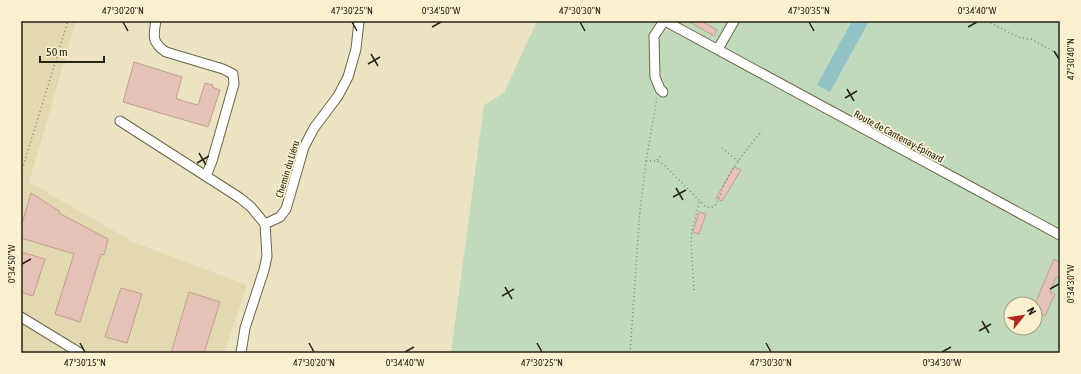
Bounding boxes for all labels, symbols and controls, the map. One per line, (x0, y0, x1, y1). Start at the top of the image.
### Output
text: 47°30'20"N (102, 5, 144, 16)
text: 47°30'25"N (331, 5, 373, 16)
text: 0°34'50"W (422, 5, 461, 16)
text: 47°30'30"N (559, 5, 601, 16)
text: 47°30'35"N (788, 5, 830, 16)
text: 0°34'40"W (958, 5, 997, 16)
scale bar (40, 38, 104, 64)
text: 47°30'40"N (1065, 38, 1076, 80)
text: 50 m (46, 45, 68, 59)
street label: Route de Cantenay-Épinard (852, 108, 946, 165)
street label: Chemin du Liéru (274, 139, 301, 199)
text: 0°34'50"W (6, 244, 17, 283)
text: 0°34'30"W (1065, 264, 1076, 303)
north arrow (1003, 296, 1043, 336)
text: N (1025, 305, 1038, 317)
text: 47°30'15"N (64, 357, 106, 368)
text: 47°30'20"N (293, 357, 335, 368)
text: 0°34'40"W (386, 357, 425, 368)
text: 47°30'25"N (521, 357, 563, 368)
text: 47°30'30"N (750, 357, 792, 368)
text: 0°34'30"W (923, 357, 962, 368)

